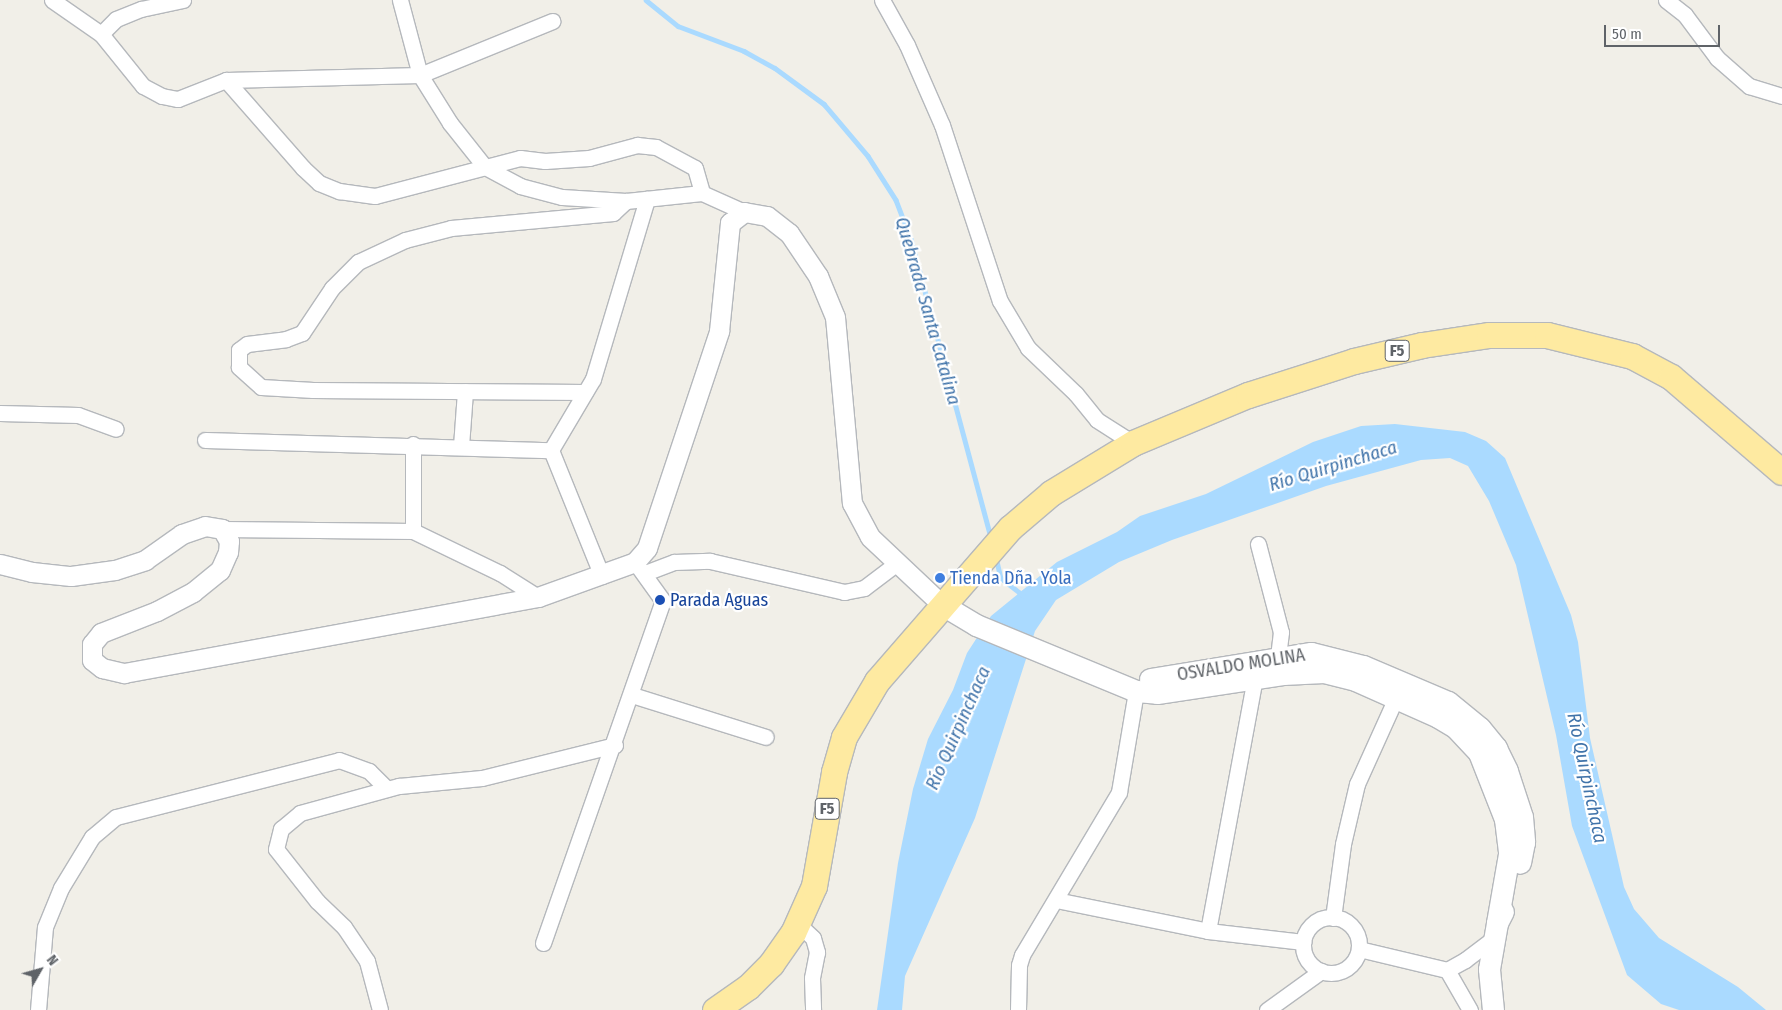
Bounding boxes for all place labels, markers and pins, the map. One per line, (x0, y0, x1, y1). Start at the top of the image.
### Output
place label: Tienda Dña. Yola (950, 567, 1072, 589)
marker: Tienda Dña. Yola (934, 572, 946, 584)
place label: Parada Aguas (670, 589, 768, 611)
marker: Parada Aguas (654, 594, 666, 606)

